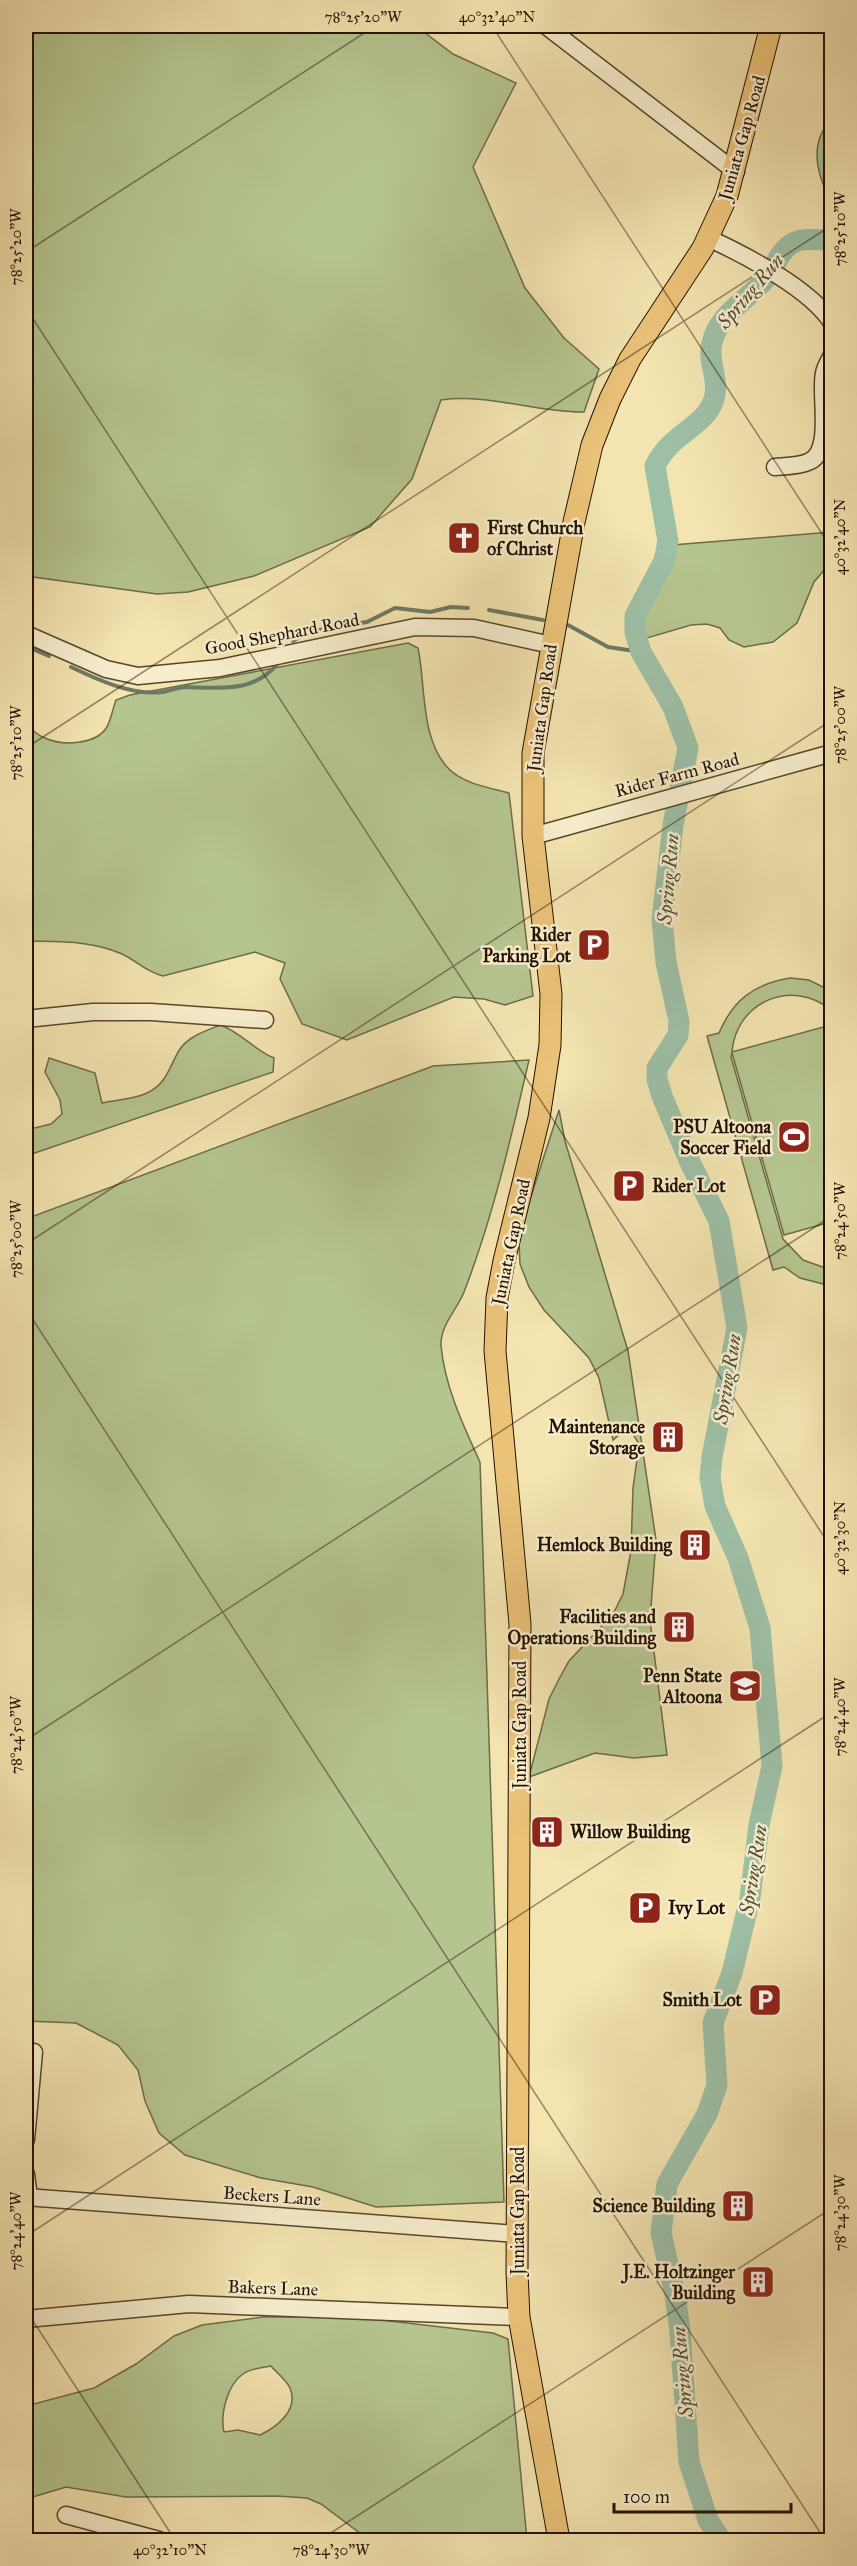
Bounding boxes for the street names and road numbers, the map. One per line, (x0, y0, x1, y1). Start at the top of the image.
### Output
street label: Juniata Gap Road (713, 73, 771, 205)
street label: Good Shephard Road (203, 608, 361, 660)
street label: Juniata Gap Road (522, 643, 563, 775)
street label: Rider Farm Road (612, 748, 742, 802)
street label: Juniata Gap Road (486, 1177, 536, 1309)
street label: Juniata Gap Road (509, 1661, 532, 1791)
street label: Juniata Gap Road (507, 2147, 530, 2277)
street label: Beckers Lane (222, 2182, 322, 2210)
street label: Bakers Lane (227, 2275, 319, 2301)

